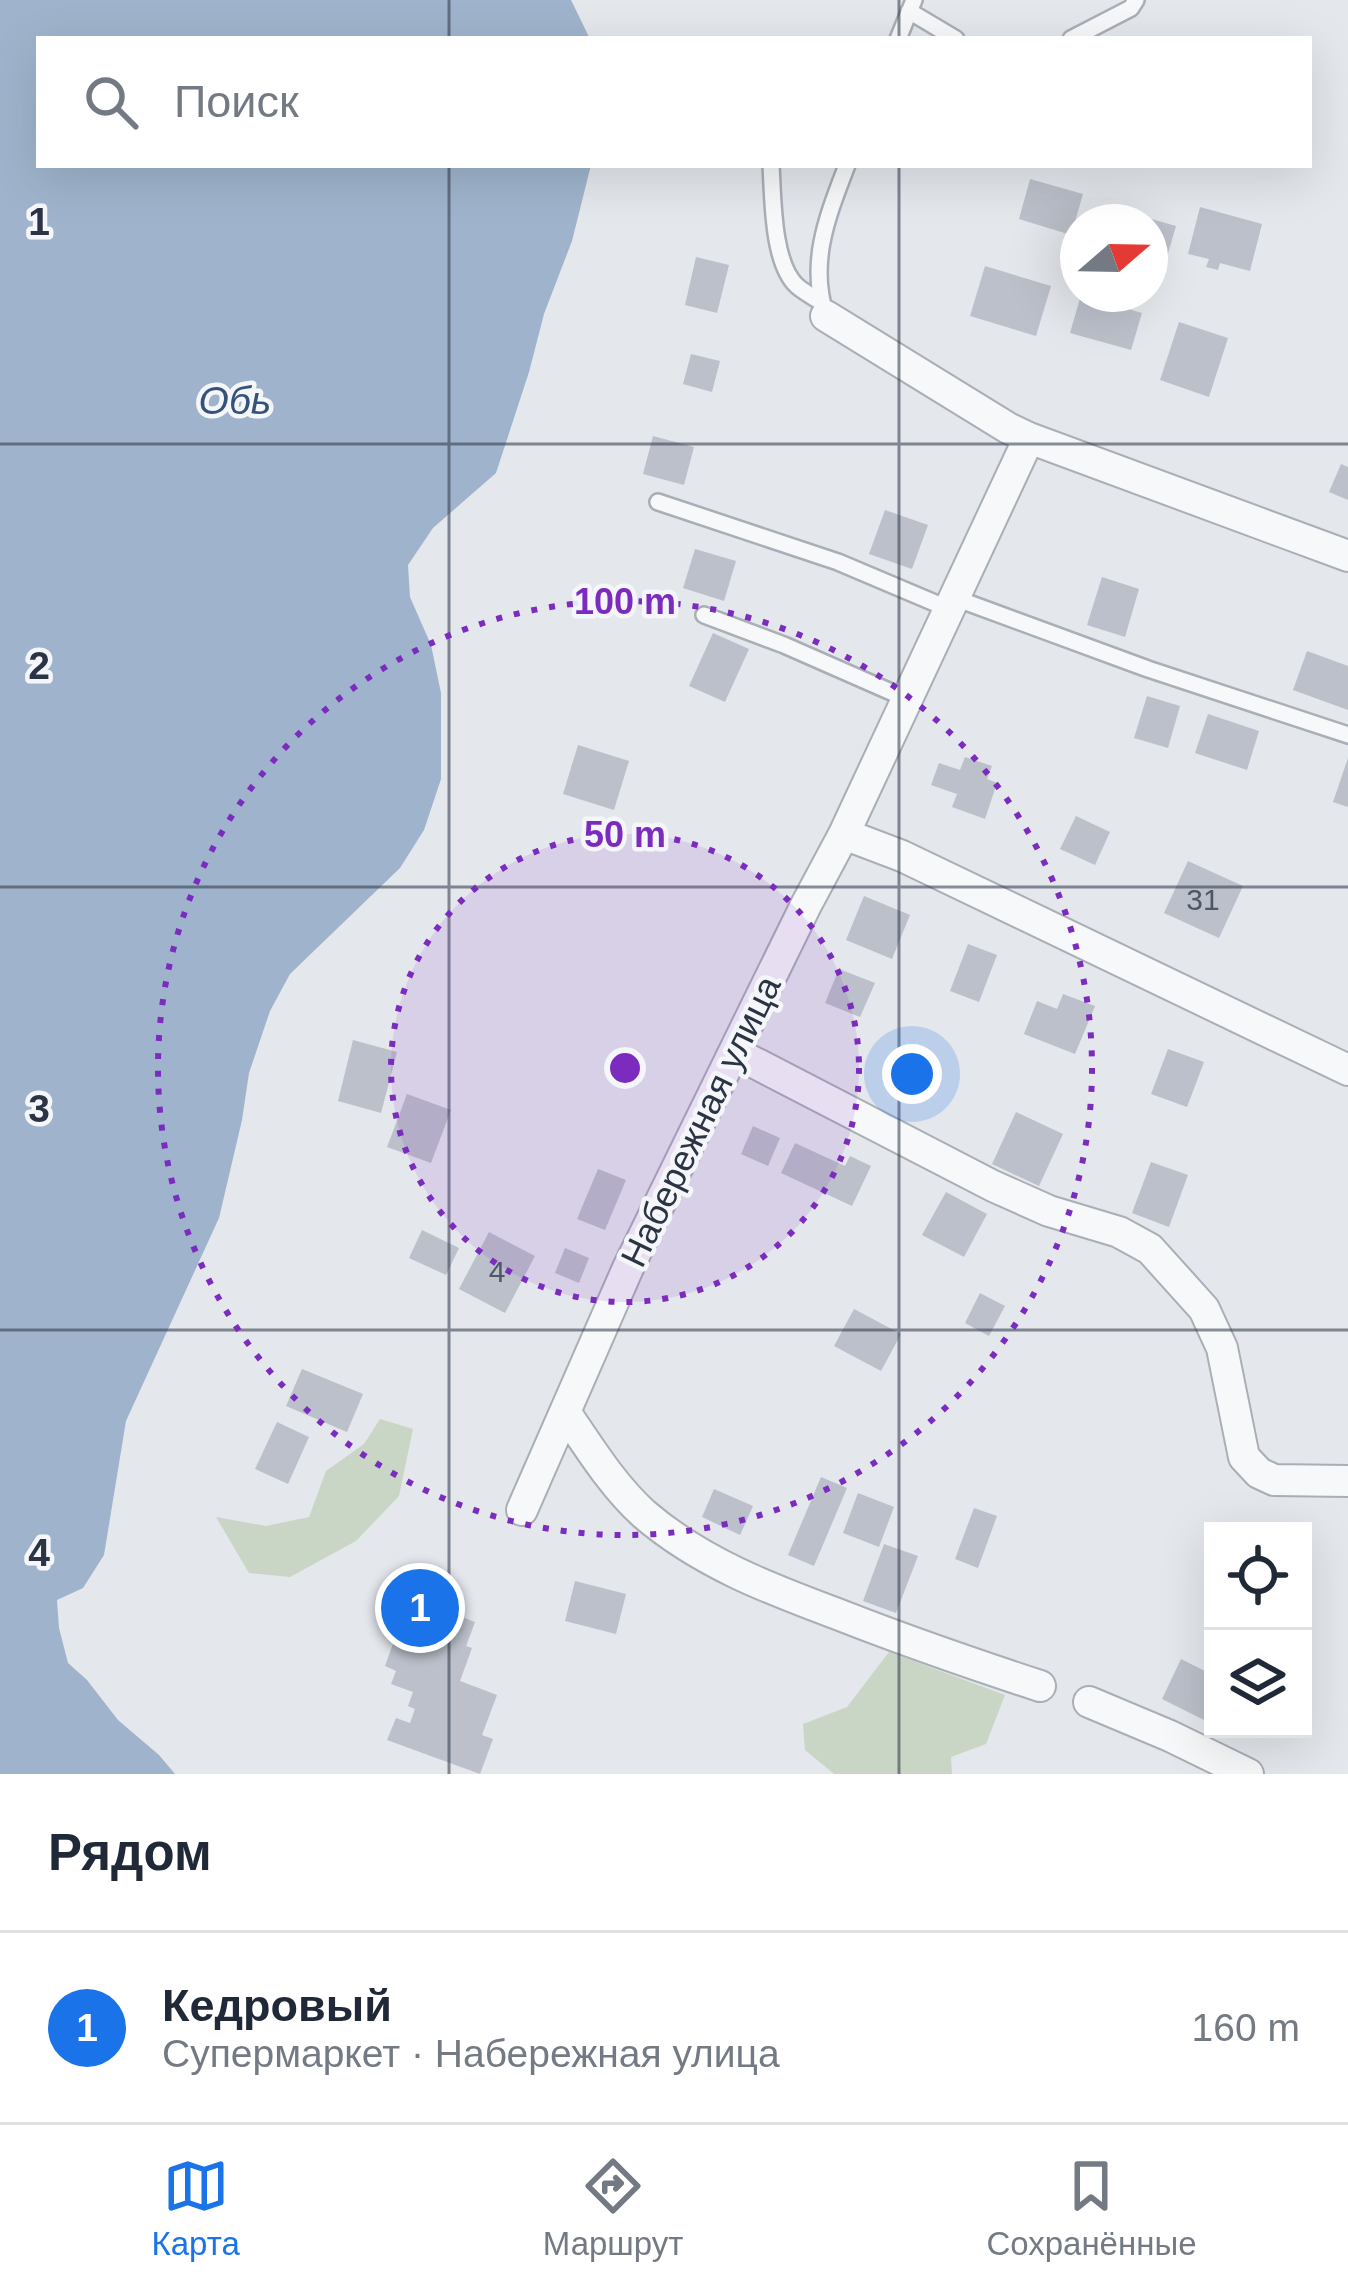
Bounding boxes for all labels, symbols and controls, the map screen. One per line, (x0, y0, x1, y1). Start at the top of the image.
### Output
search box (36, 36, 1312, 168)
icon: search (78, 69, 144, 135)
text: Поиск (174, 76, 299, 127)
text: 1 (28, 200, 50, 243)
north arrow (1060, 204, 1168, 312)
water label: Обь (199, 379, 271, 422)
text: 100 m (574, 581, 676, 622)
text: 2 (28, 644, 50, 687)
text: 50 m (584, 814, 666, 855)
house number: 31 (1186, 883, 1220, 916)
street label: Набережная улица (612, 968, 789, 1273)
your location (882, 1044, 942, 1104)
centre of rings (604, 1047, 646, 1089)
text: 3 (28, 1087, 50, 1130)
house number: 4 (489, 1255, 505, 1288)
map controls (1204, 1522, 1312, 1738)
button: locate (1204, 1522, 1312, 1630)
text: 4 (28, 1531, 50, 1574)
pin: 1 (381, 1563, 459, 1653)
button: layers (1204, 1630, 1312, 1738)
text: Рядом (48, 1824, 212, 1881)
text: Кедровый (162, 1980, 392, 2031)
text: 1 (76, 2006, 98, 2049)
text: 160 m (1192, 2006, 1300, 2049)
text: Супермаркет · Набережная улица (162, 2032, 780, 2075)
tab: Карта (151, 2153, 240, 2263)
tab: Маршрут (543, 2153, 683, 2263)
tab: Сохранённые (986, 2153, 1197, 2263)

